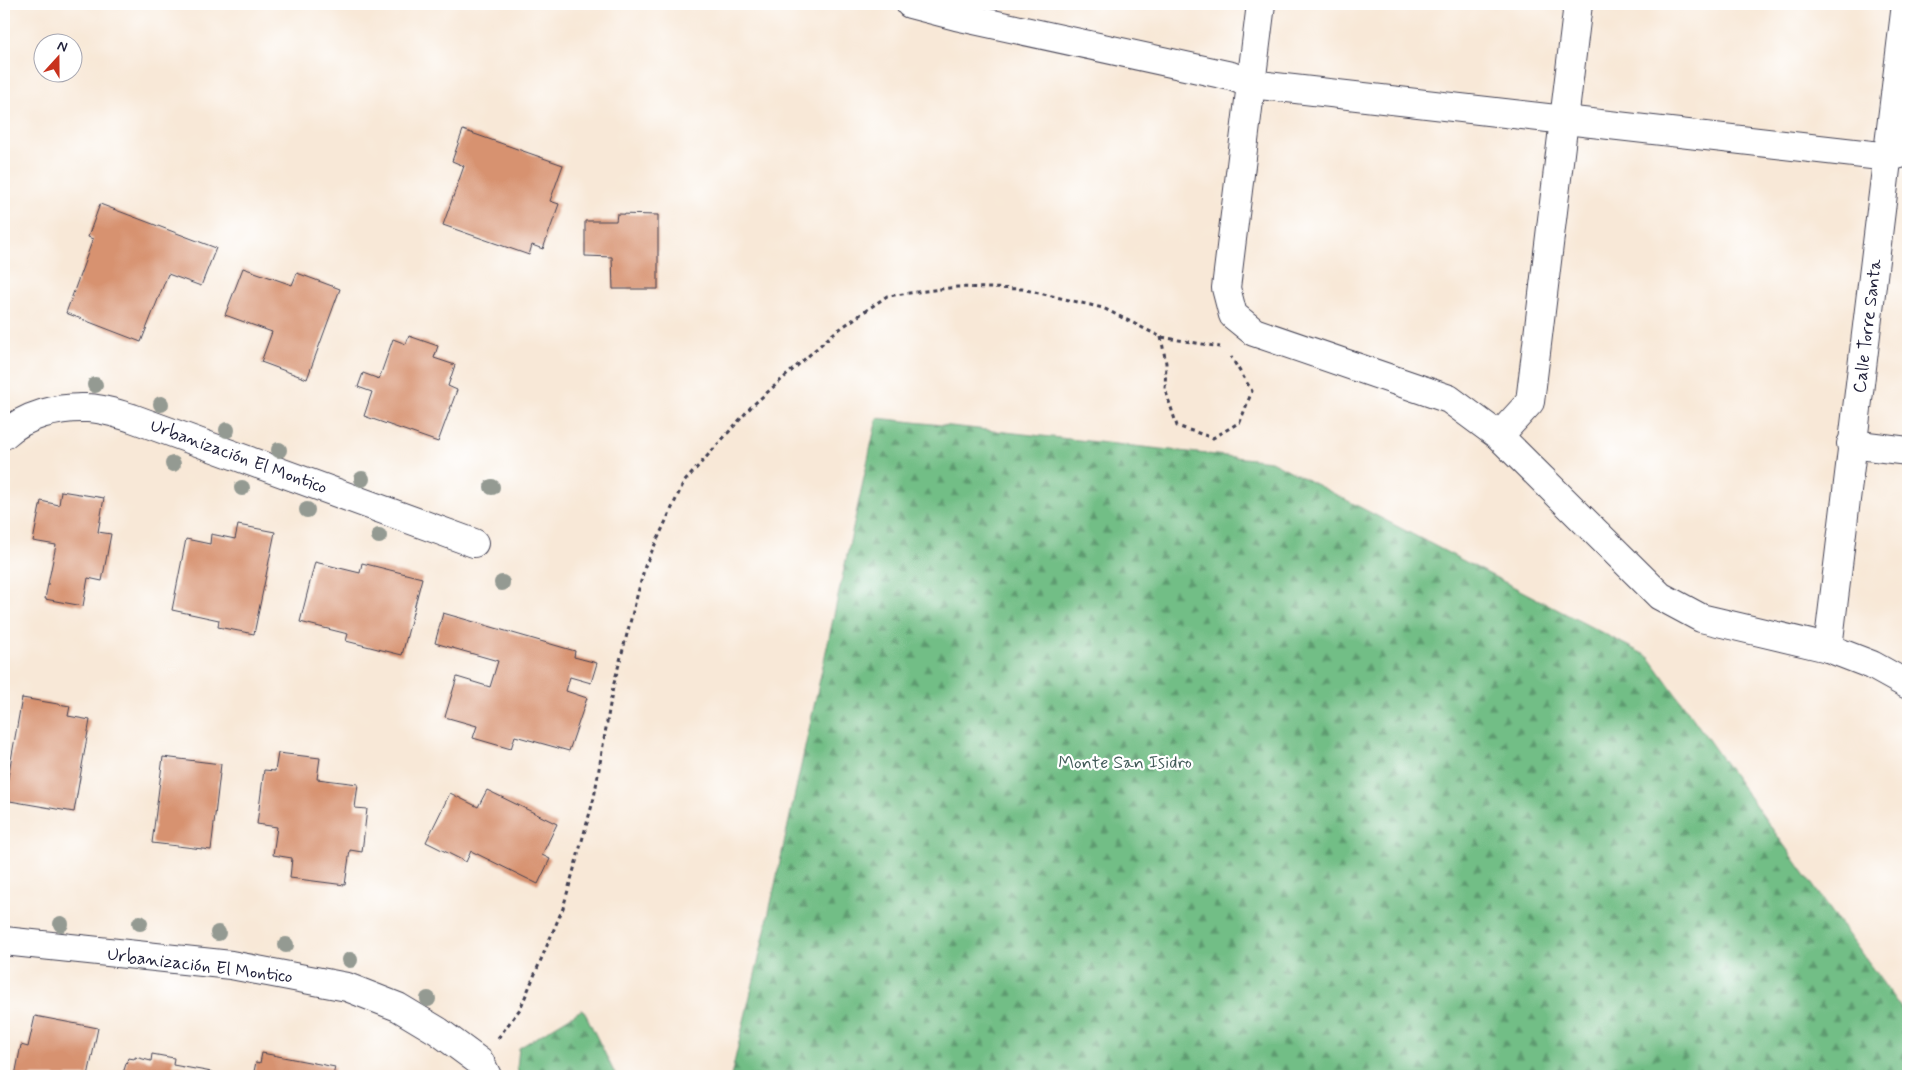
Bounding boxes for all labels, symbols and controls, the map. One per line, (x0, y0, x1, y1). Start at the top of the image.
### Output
north arrow (32, 32, 82, 82)
text: N (55, 37, 70, 57)
street label: Calle Torre Santa (1848, 257, 1888, 395)
street label: Urbanización El Montico (147, 414, 330, 500)
park label: Monte San Isidro (1058, 751, 1192, 775)
street label: Urbanización El Montico (106, 943, 294, 989)

